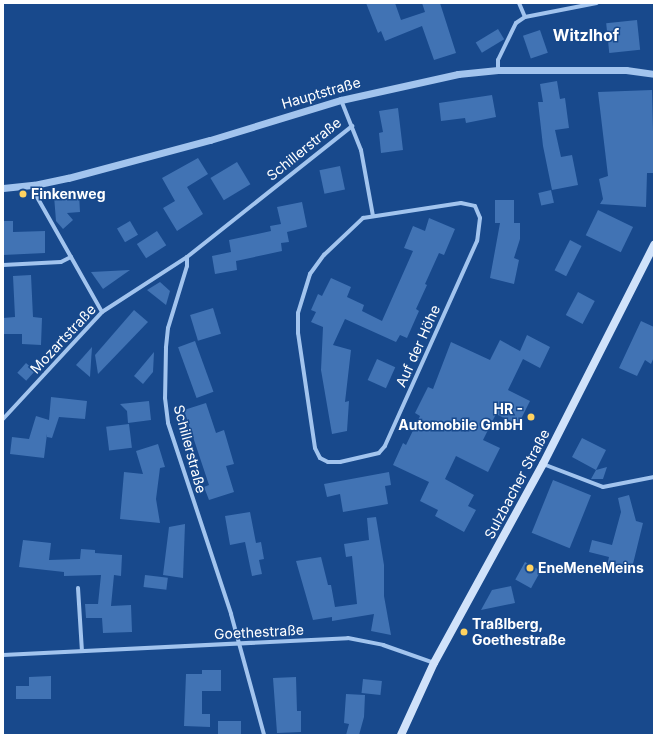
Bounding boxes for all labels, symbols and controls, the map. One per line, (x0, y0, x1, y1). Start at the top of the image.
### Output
district label: Witzlhof (553, 25, 619, 45)
street label: Hauptstraße (280, 74, 362, 112)
street label: Schillerstraße (263, 114, 345, 184)
place label: Finkenweg (31, 186, 105, 202)
marker: Finkenweg (18, 189, 28, 199)
street label: Mozartstraße (27, 301, 99, 377)
street label: Auf der Höhe (392, 302, 444, 390)
place label: HR - Automobile GmbH (398, 401, 523, 434)
street label: Schillerstraße (170, 403, 210, 495)
marker: HR - Automobile GmbH (526, 412, 536, 422)
street label: Sulzbacher Straße (481, 426, 553, 542)
place label: EneMeneMeins (538, 560, 644, 576)
marker: EneMeneMeins (525, 563, 535, 573)
place label: Traßlberg, Goethestraße (472, 616, 566, 648)
street label: Goethestraße (214, 621, 304, 643)
marker: Traßlberg, Goethestraße (459, 627, 469, 637)

